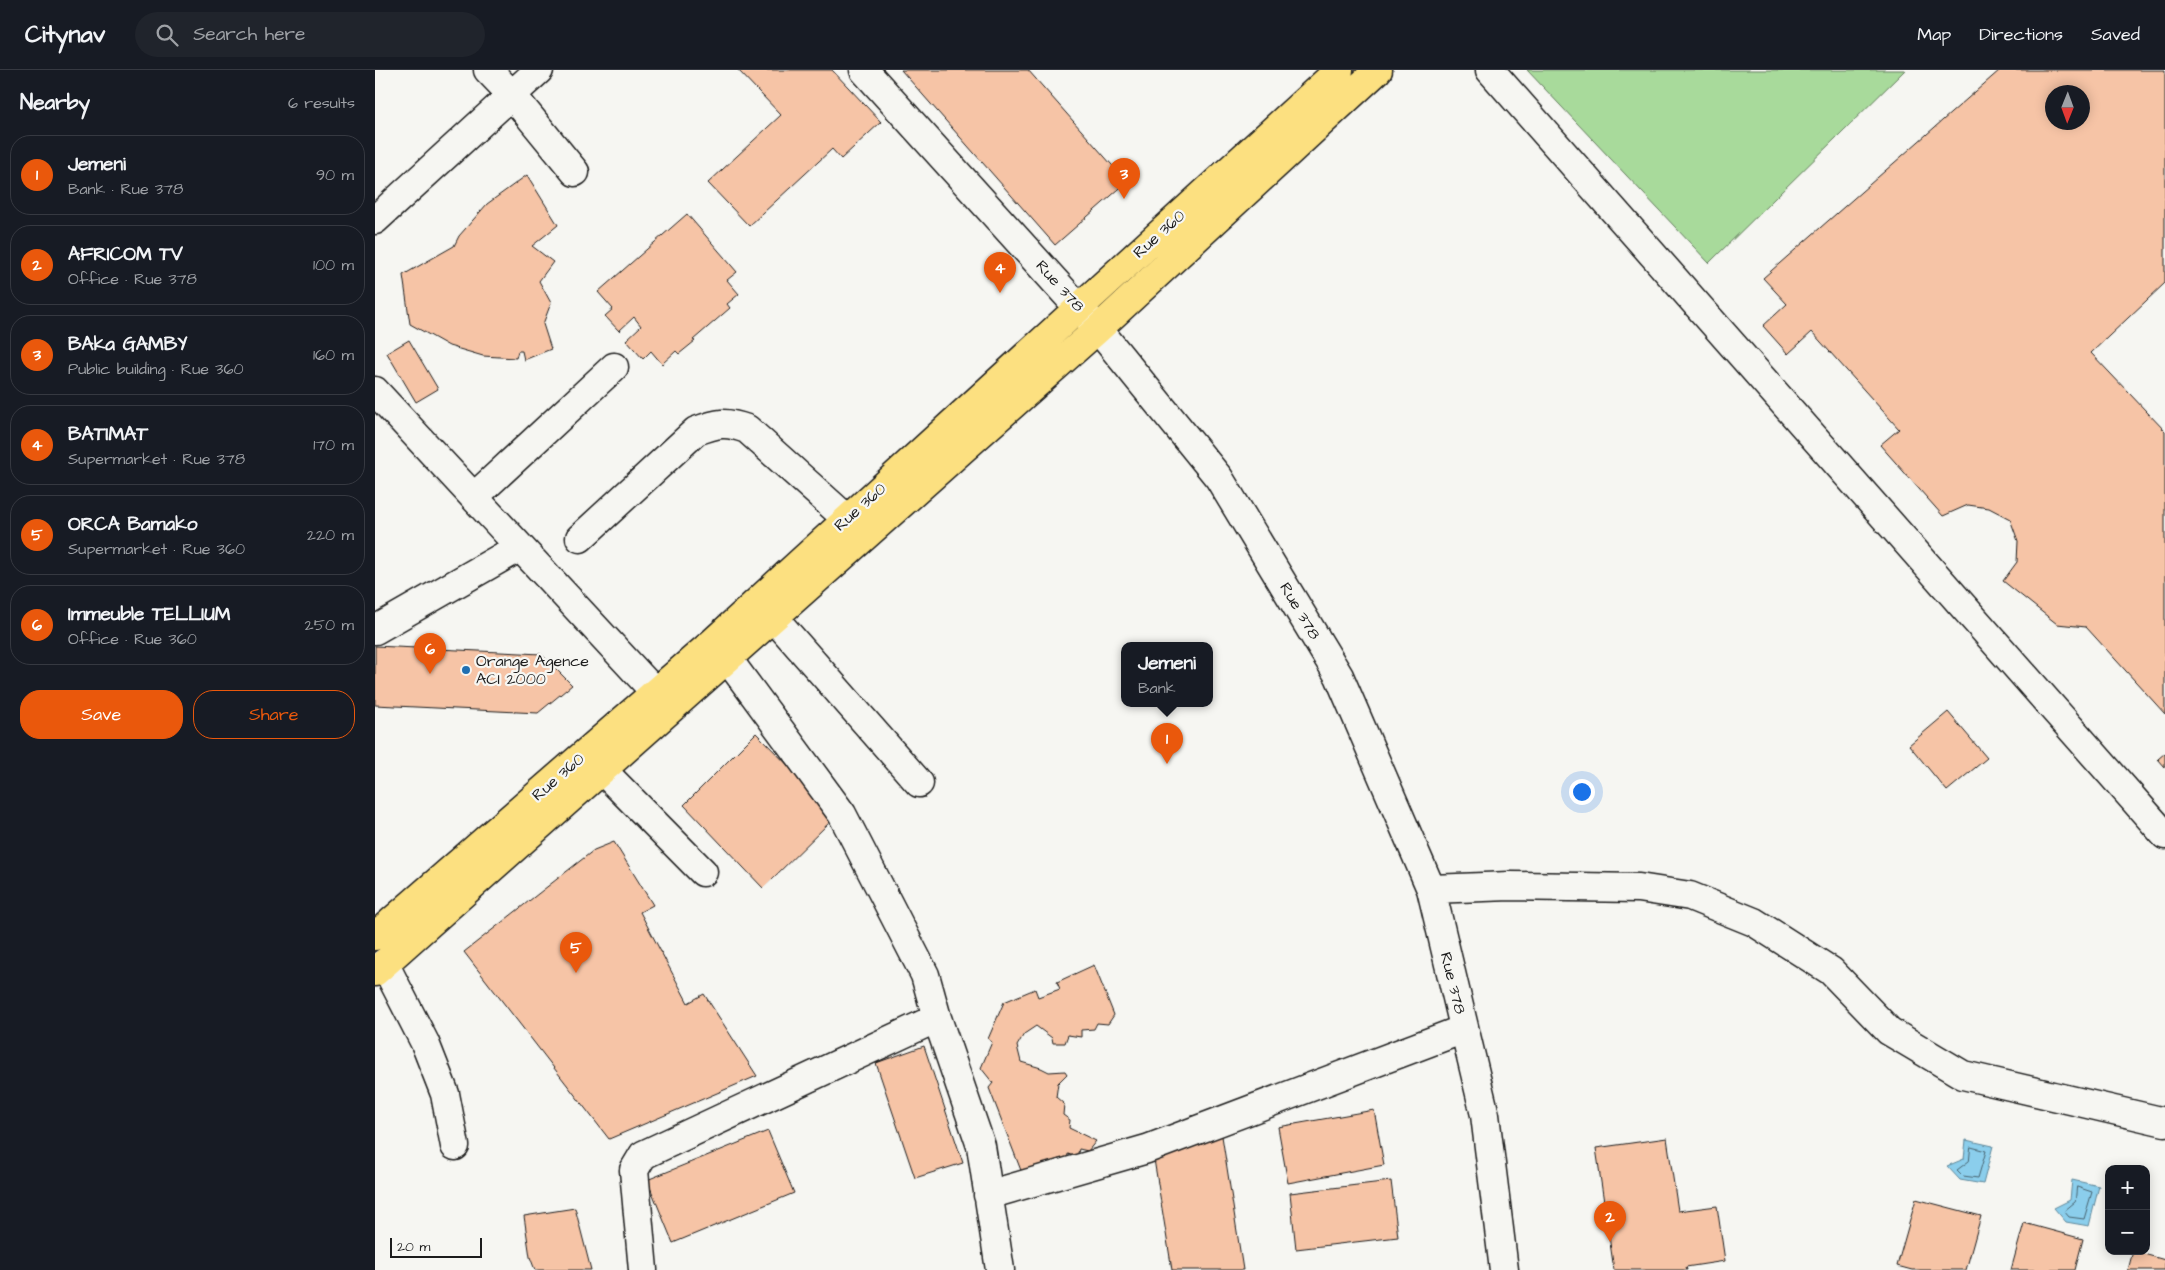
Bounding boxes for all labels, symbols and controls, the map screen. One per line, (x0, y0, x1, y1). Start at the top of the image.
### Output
search box (135, 12, 485, 57)
text: Citynav (25, 18, 105, 52)
icon: search (153, 21, 181, 49)
text: Search here (193, 21, 305, 48)
text: Map (1917, 22, 1951, 47)
text: Directions (1979, 22, 2063, 47)
text: Saved (2091, 22, 2140, 47)
north arrow (2045, 85, 2090, 130)
text: Nearby (20, 88, 90, 117)
text: 6 results (288, 92, 355, 114)
text: Jemeni (68, 151, 126, 178)
pin: 3 (1108, 158, 1140, 199)
text: 1 (36, 164, 38, 186)
text: 90 m (316, 164, 354, 186)
text: Bank · Rue 378 (68, 178, 183, 200)
street label: Rue 360 (1128, 205, 1190, 263)
text: AFRICOM TV (68, 241, 183, 268)
pin: 4 (984, 252, 1016, 293)
text: 2 (32, 254, 42, 276)
text: 100 m (313, 254, 354, 276)
street label: Rue 378 (1031, 255, 1089, 317)
text: Office · Rue 378 (68, 268, 197, 290)
text: BAka GAMBY (68, 331, 187, 358)
text: 3 (33, 344, 41, 366)
text: 160 m (313, 344, 354, 366)
text: Public building · Rue 360 (68, 358, 244, 380)
text: BATIMAT (68, 421, 148, 448)
text: 4 (32, 434, 42, 456)
text: 170 m (313, 434, 354, 456)
text: Supermarket · Rue 378 (68, 448, 245, 470)
street label: Rue 360 (829, 478, 891, 536)
text: ORCA Bamako (68, 511, 198, 538)
text: 5 (31, 524, 43, 546)
text: 220 m (307, 524, 354, 546)
text: Supermarket · Rue 360 (68, 538, 245, 560)
street label: Rue 378 (1274, 578, 1326, 644)
text: Immeuble TELLIUM (68, 601, 231, 628)
text: 6 (32, 614, 42, 636)
text: 250 m (305, 614, 354, 636)
text: Office · Rue 360 (68, 628, 197, 650)
pin: 6 (414, 633, 446, 674)
popup (1121, 642, 1213, 707)
place label: Orange Agence ACI 2000 (476, 650, 589, 690)
text: Jemeni (1138, 650, 1196, 677)
marker: Orange Agence ACI 2000 (460, 664, 472, 676)
text: Bank (1138, 677, 1175, 699)
button: Save (20, 690, 183, 739)
button: Share (193, 690, 355, 739)
pin: 1 (1151, 723, 1183, 764)
street label: Rue 360 (527, 748, 589, 806)
your location (1569, 779, 1595, 805)
pin: 5 (560, 932, 592, 973)
street label: Rue 378 (1435, 950, 1471, 1016)
map controls (2105, 1165, 2150, 1255)
button: + (2105, 1165, 2150, 1210)
pin: 2 (1594, 1201, 1626, 1242)
button: − (2105, 1210, 2150, 1255)
scale bar (390, 1235, 483, 1258)
text: 20 m (397, 1237, 430, 1257)

